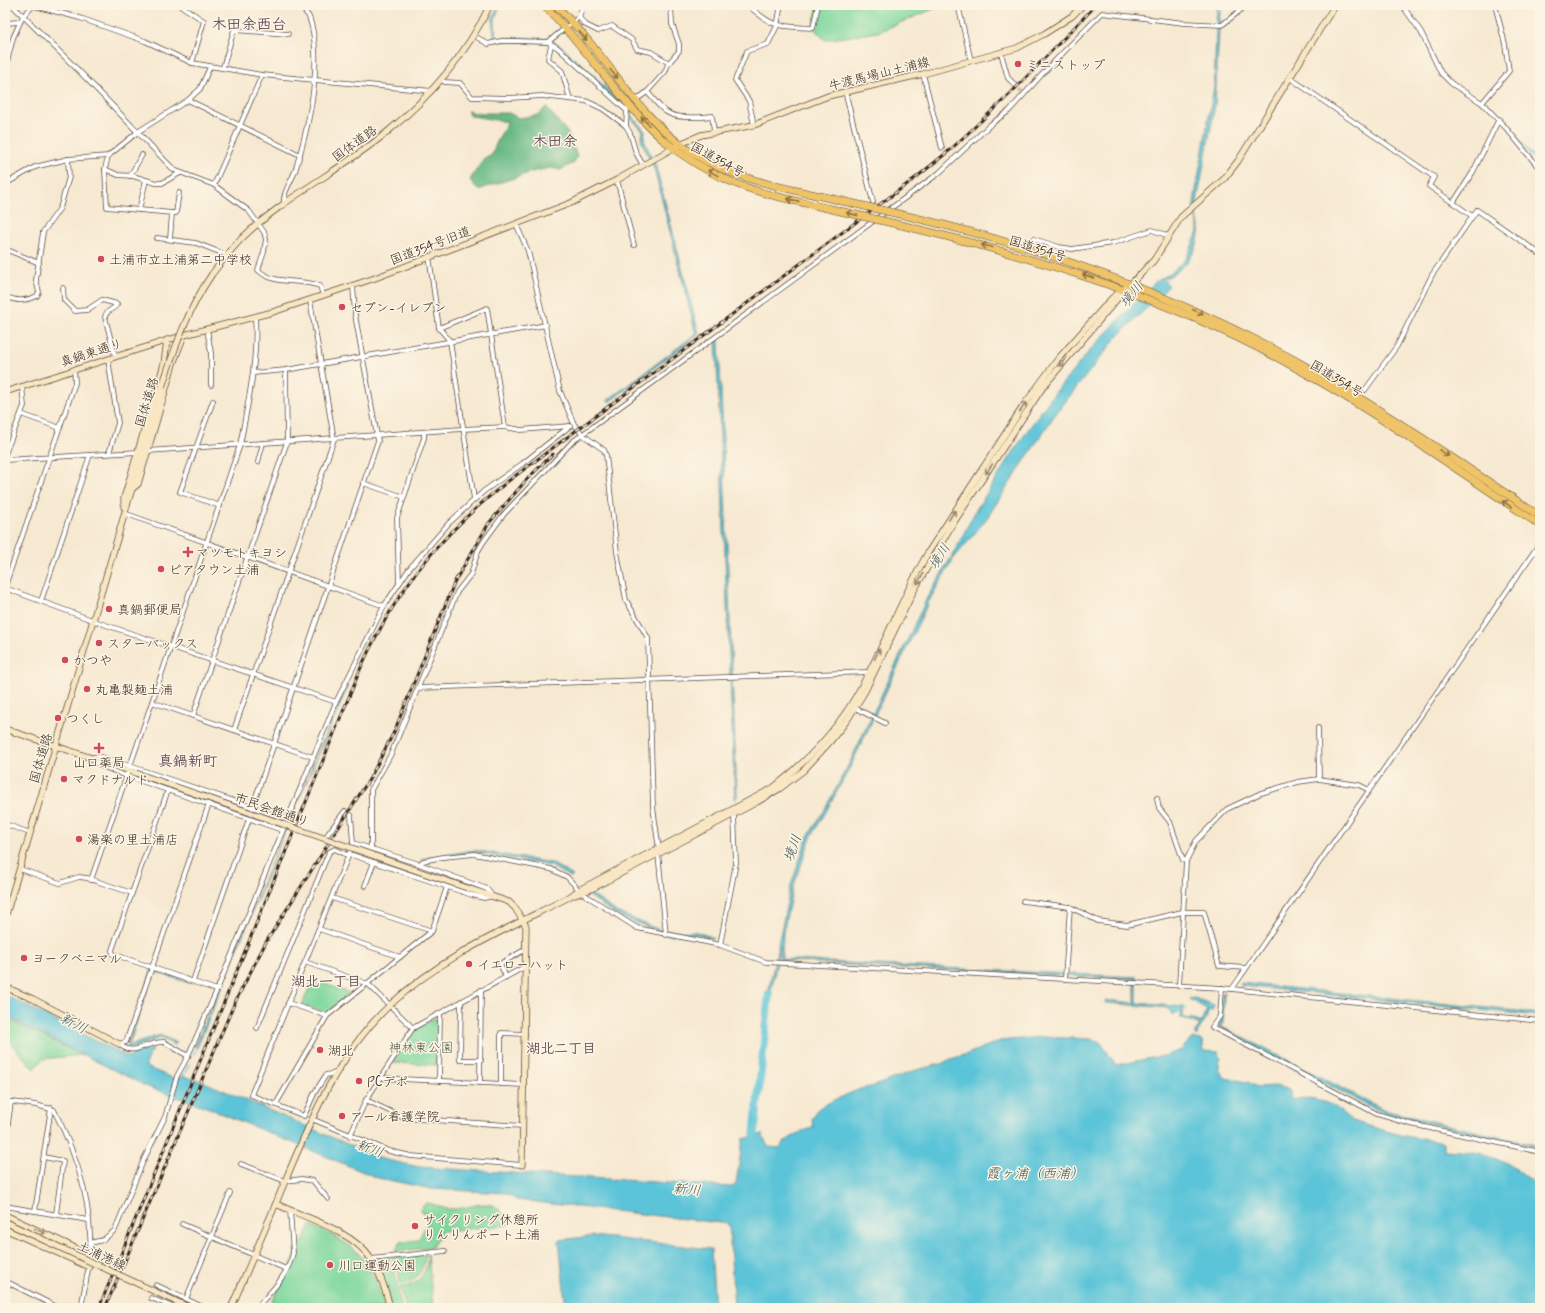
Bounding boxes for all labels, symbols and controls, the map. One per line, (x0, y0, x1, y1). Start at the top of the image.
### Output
district label: 木田余西台 (211, 15, 287, 35)
one-way arrow (579, 31, 588, 42)
street label: 牛渡馬場山土浦線 (827, 53, 933, 95)
place label: ミニストップ (1026, 57, 1105, 74)
marker: ミニストップ (1013, 59, 1023, 69)
one-way arrow (610, 68, 619, 79)
one-way arrow (640, 116, 649, 126)
street label: 国体道路 (329, 122, 381, 166)
district label: 木田余 (532, 132, 578, 152)
street label: 国道354号 (687, 138, 747, 182)
one-way arrow (707, 168, 719, 176)
one-way arrow (787, 195, 800, 203)
one-way arrow (846, 209, 859, 217)
street label: 国道354号旧道 (388, 223, 473, 270)
street label: 国道354号 (1007, 233, 1068, 266)
one-way arrow (981, 242, 994, 249)
place label: 土浦市立土浦第二中学校 (109, 252, 252, 269)
marker: 土浦市立土浦第二中学校 (96, 254, 106, 264)
one-way arrow (1082, 272, 1094, 280)
water label: 境川 (1116, 278, 1148, 311)
place label: セブン-イレブン (350, 300, 447, 317)
marker: セブン-イレブン (337, 302, 347, 312)
one-way arrow (1191, 309, 1203, 316)
street label: 真鍋東通り (58, 335, 125, 372)
one-way arrow (1059, 357, 1068, 368)
street label: 国道354号 (1306, 357, 1366, 402)
street label: 国体道路 (132, 375, 163, 430)
one-way arrow (1019, 401, 1027, 412)
one-way arrow (1438, 450, 1450, 458)
one-way arrow (985, 463, 993, 474)
one-way arrow (1502, 499, 1513, 508)
one-way arrow (948, 510, 956, 521)
water label: 境川 (925, 540, 955, 573)
place label: マツモトキヨシ (196, 545, 287, 562)
marker: マツモトキヨシ (183, 547, 193, 557)
place label: ピアタウン土浦 (169, 562, 259, 579)
marker: ピアタウン土浦 (156, 564, 166, 574)
one-way arrow (915, 573, 923, 585)
place label: 真鍋郵便局 (117, 602, 182, 619)
marker: 真鍋郵便局 (104, 604, 114, 614)
place label: スターバックス (107, 636, 198, 653)
marker: スターバックス (94, 638, 104, 648)
one-way arrow (874, 648, 881, 660)
place label: かつや (73, 653, 112, 670)
marker: かつや (60, 655, 70, 665)
place label: 丸亀製麺土浦 (95, 682, 173, 699)
marker: 丸亀製麺土浦 (82, 684, 92, 694)
place label: つくし (66, 711, 105, 728)
marker: つくし (53, 713, 63, 723)
street label: 国体道路 (26, 731, 57, 786)
marker: 山口薬局 (94, 743, 104, 753)
district label: 真鍋新町 (158, 752, 218, 772)
place label: 山口薬局 (73, 755, 125, 772)
place label: マクドナルド (72, 772, 149, 789)
marker: マクドナルド (59, 774, 69, 784)
street label: 市民会館通り (232, 790, 311, 831)
place label: 湯楽の里土浦店 (87, 832, 178, 849)
water label: 境川 (780, 832, 806, 865)
marker: 湯楽の里土浦店 (74, 834, 84, 844)
place label: ヨークベニマル (32, 951, 122, 968)
marker: ヨークベニマル (19, 953, 29, 963)
place label: イエローハット (477, 957, 568, 974)
marker: イエローハット (464, 959, 474, 969)
district label: 湖北一丁目 (291, 973, 361, 991)
water label: 新川 (57, 1010, 90, 1038)
park label: 神林東公園 (388, 1040, 454, 1057)
district label: 湖北二丁目 (526, 1040, 596, 1058)
place label: 湖北 (328, 1043, 354, 1060)
marker: 湖北 (315, 1045, 325, 1055)
place label: PCデポ (367, 1074, 408, 1091)
marker: PCデポ (354, 1076, 364, 1086)
place label: アール看護学院 (350, 1109, 440, 1126)
marker: アール看護学院 (337, 1111, 347, 1121)
water label: 新川 (353, 1136, 386, 1162)
water label: 霞ヶ浦（西浦） (986, 1165, 1084, 1183)
water label: 新川 (672, 1180, 702, 1200)
place label: サイクリング休憩所 りんりんポート土浦 (423, 1212, 540, 1244)
marker: サイクリング休憩所 りんりんポート土浦 (410, 1221, 420, 1231)
one-way arrow (34, 1228, 46, 1236)
street label: 土浦港線 (74, 1238, 129, 1275)
place label: 川口運動公園 (338, 1258, 416, 1275)
marker: 川口運動公園 (325, 1260, 335, 1270)

